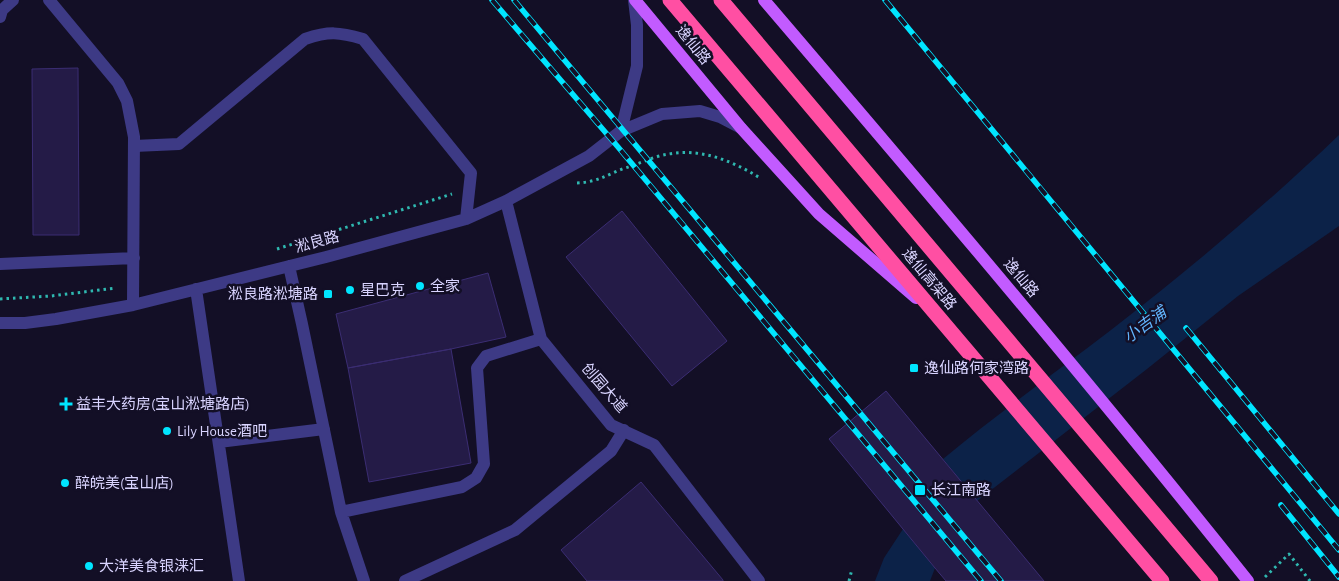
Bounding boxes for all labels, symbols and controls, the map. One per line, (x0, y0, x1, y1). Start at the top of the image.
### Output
street label: 逸仙路 (673, 22, 715, 67)
street label: 淞良路 (293, 228, 341, 255)
street label: 逸仙高架路 (899, 244, 960, 313)
street label: 逸仙路 (1001, 255, 1043, 300)
place label: 全家 (430, 278, 460, 294)
marker: 全家 (414, 280, 426, 292)
place label: 星巴克 (360, 282, 405, 298)
marker: 星巴克 (344, 284, 356, 296)
place label: 淞良路淞塘路 (228, 285, 318, 302)
marker: 淞良路淞塘路 (322, 288, 334, 300)
water label: 小吉浦 (1120, 302, 1172, 346)
street label: 创园大道 (579, 359, 631, 416)
place label: 逸仙路何家湾路 (924, 359, 1029, 376)
marker: 逸仙路何家湾路 (908, 362, 920, 374)
place label: 益丰大药房(宝山淞塘路店) (76, 395, 250, 412)
marker: 益丰大药房(宝山淞塘路店) (60, 398, 72, 410)
place label: Lily House酒吧 (177, 423, 267, 439)
marker: Lily House酒吧 (161, 425, 173, 437)
place label: 醉皖美(宝山店) (75, 475, 174, 491)
marker: 醉皖美(宝山店) (59, 477, 71, 489)
place label: 长江南路 (931, 482, 991, 498)
marker: 长江南路 (913, 483, 927, 497)
place label: 大洋美食银涞汇 (99, 558, 204, 574)
marker: 大洋美食银涞汇 (83, 560, 95, 572)

